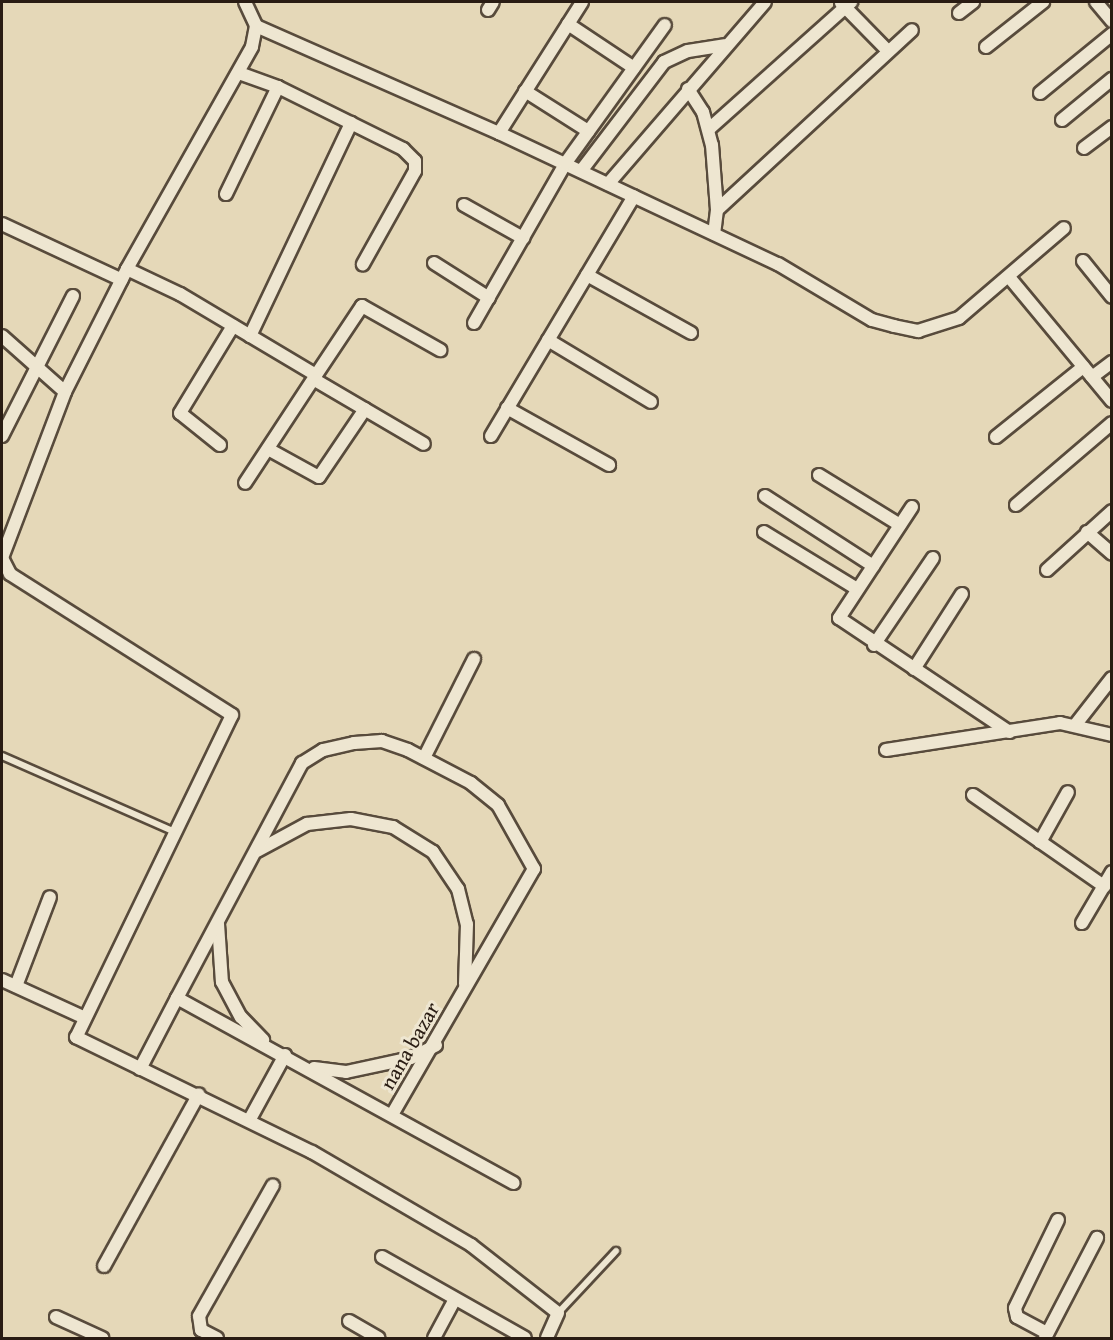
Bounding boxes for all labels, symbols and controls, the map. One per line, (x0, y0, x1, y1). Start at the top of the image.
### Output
street label: nana bazar (375, 998, 445, 1094)

